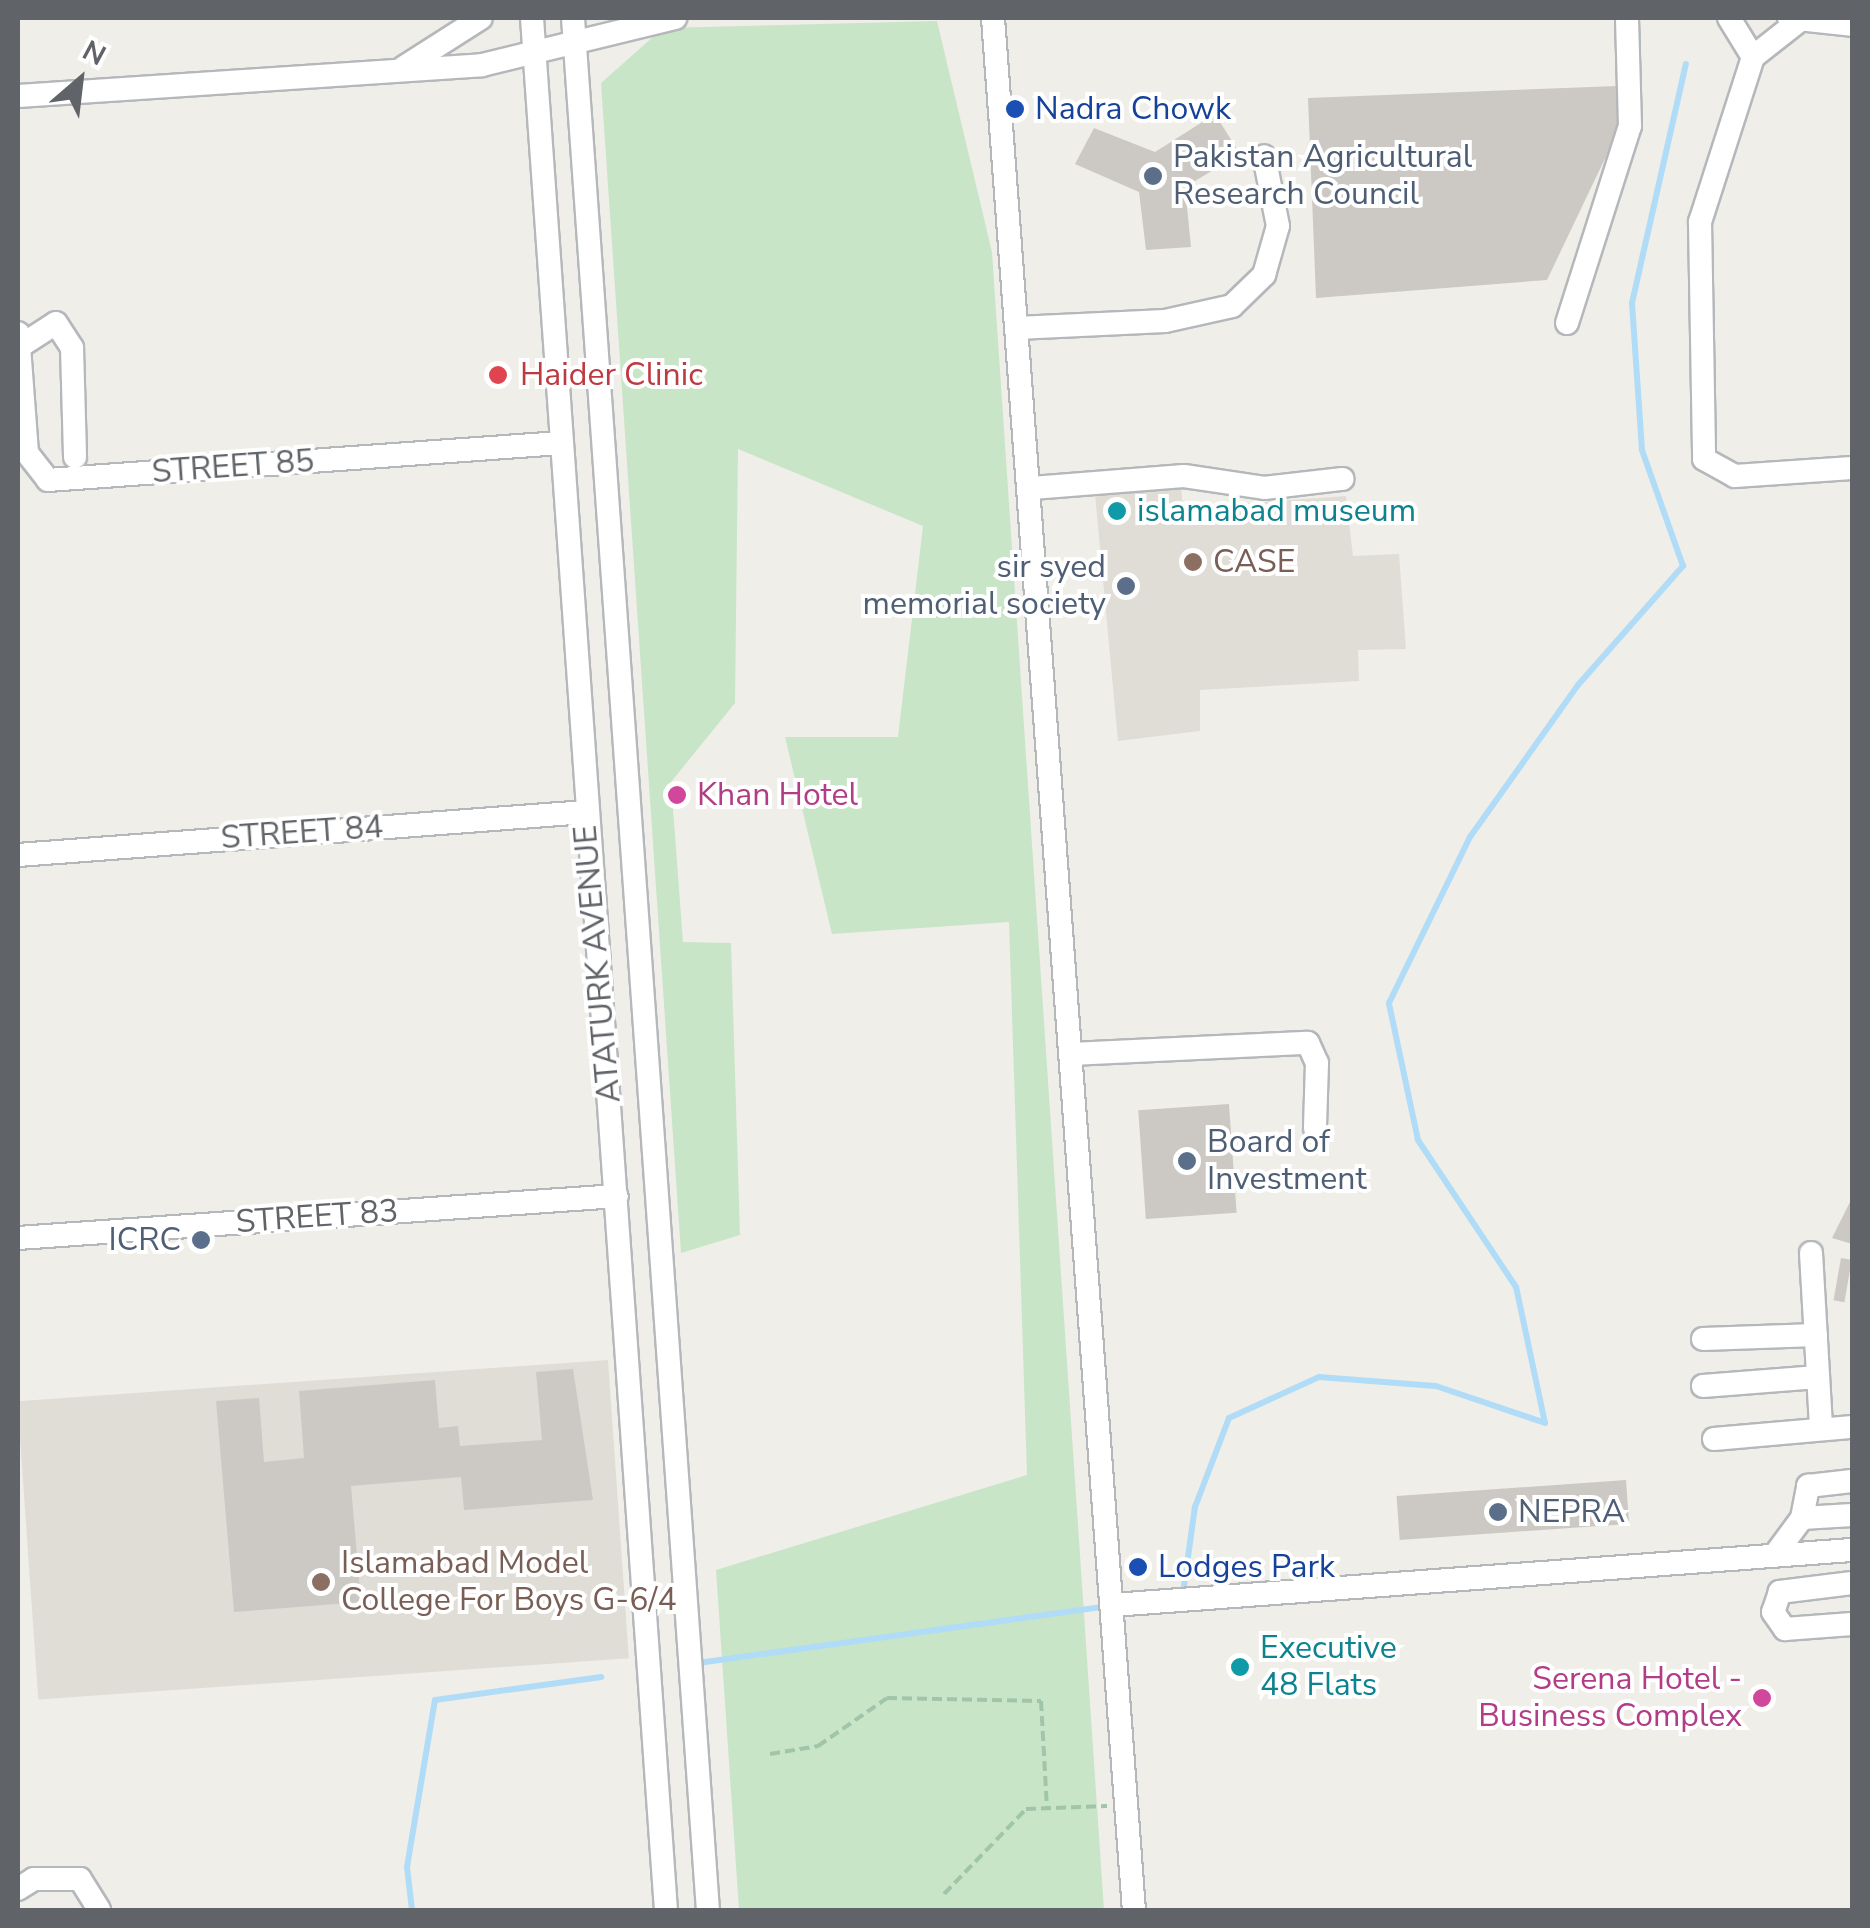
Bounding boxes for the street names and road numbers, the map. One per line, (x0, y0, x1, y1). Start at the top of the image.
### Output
street label: STREET 85 (151, 442, 315, 492)
street label: STREET 84 (220, 808, 384, 858)
street label: ATATURK AVENUE (567, 824, 629, 1104)
street label: STREET 83 (235, 1192, 399, 1242)

